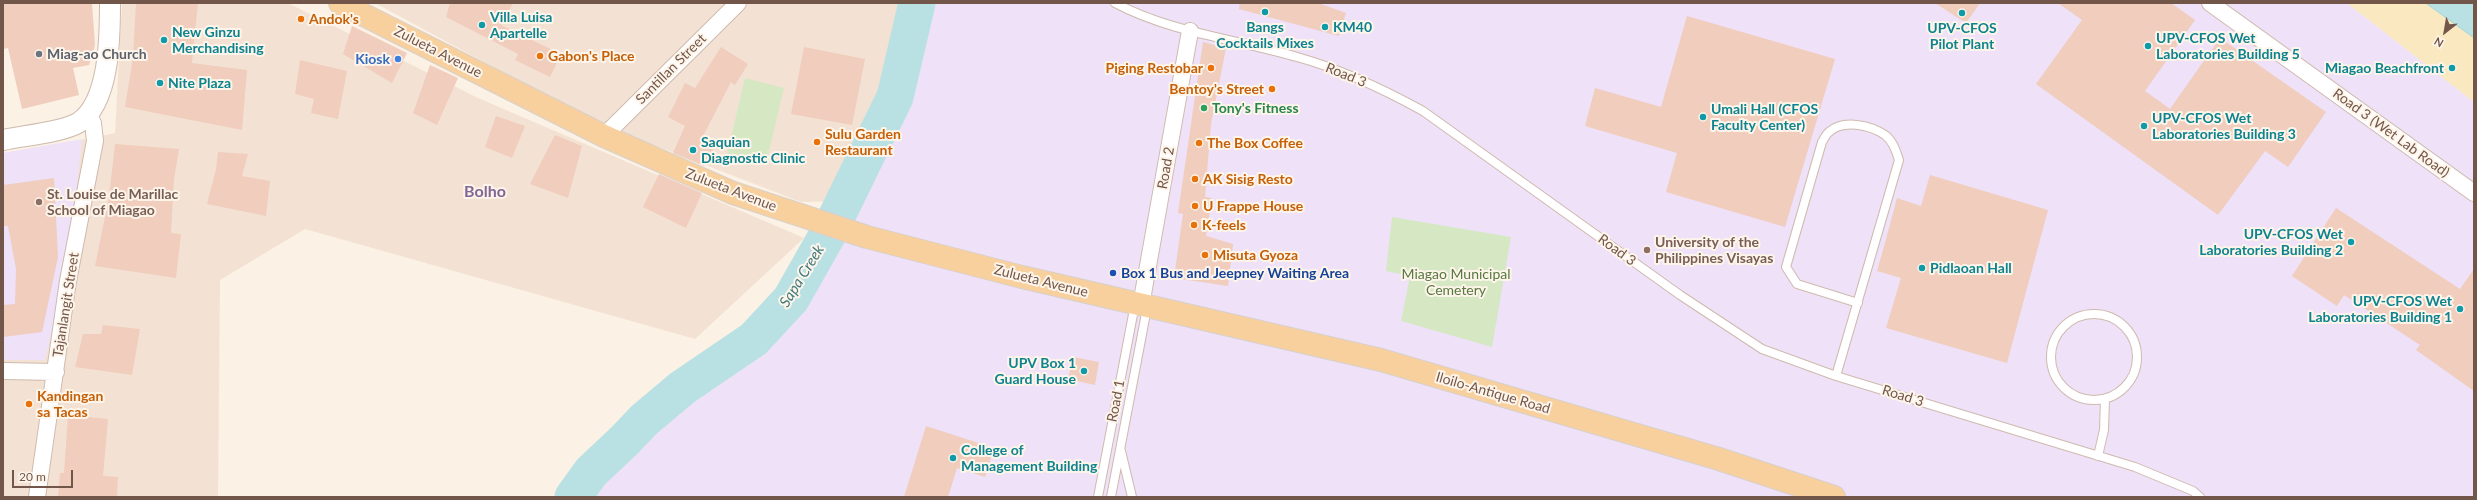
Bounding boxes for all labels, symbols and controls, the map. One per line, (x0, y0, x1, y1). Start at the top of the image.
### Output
marker: Bangs Cocktails Mixes (1260, 7, 1270, 17)
marker: UPV-CFOS Pilot Plant (1957, 8, 1967, 18)
place label: Villa Luisa Apartelle (490, 9, 552, 42)
place label: Andok's (309, 11, 359, 27)
north arrow (2425, 12, 2465, 52)
marker: Andok's (296, 14, 306, 24)
place label: Bangs Cocktails Mixes (1216, 19, 1314, 52)
place label: KM40 (1333, 19, 1372, 35)
marker: Villa Luisa Apartelle (477, 20, 487, 30)
place label: UPV-CFOS Pilot Plant (1927, 20, 1997, 52)
marker: KM40 (1320, 22, 1330, 32)
street label: Zulueta Avenue (391, 23, 485, 81)
place label: New Ginzu Merchandising (172, 24, 264, 56)
street label: Santillan Street (632, 30, 710, 108)
place label: UPV-CFOS Wet Laboratories Building 5 (2156, 30, 2300, 62)
marker: New Ginzu Merchandising (159, 35, 169, 45)
text: N (2432, 35, 2446, 50)
marker: UPV-CFOS Wet Laboratories Building 5 (2143, 41, 2153, 51)
place label: Miag-ao Church (47, 46, 147, 62)
place label: Gabon's Place (548, 48, 635, 64)
marker: Miag-ao Church (34, 49, 44, 59)
place label: Kiosk (355, 51, 390, 67)
marker: Gabon's Place (535, 51, 545, 61)
marker: Kiosk (393, 54, 403, 64)
street label: Road 3 (1323, 59, 1369, 91)
place label: Piging Restobar (1106, 60, 1203, 76)
place label: Miagao Beachfront (2325, 60, 2444, 76)
marker: Piging Restobar (1206, 63, 1216, 73)
marker: Miagao Beachfront (2447, 63, 2457, 73)
place label: Nite Plaza (168, 75, 231, 91)
marker: Nite Plaza (155, 78, 165, 88)
place label: Bentoy's Street (1169, 81, 1264, 97)
marker: Bentoy's Street (1267, 84, 1277, 94)
street label: Road 3 (Wet Lab Road) (2329, 85, 2453, 181)
place label: Tony's Fitness (1212, 100, 1299, 116)
place label: Umali Hall (CFOS Faculty Center) (1711, 101, 1818, 134)
marker: Tony's Fitness (1199, 103, 1209, 113)
place label: UPV-CFOS Wet Laboratories Building 3 (2152, 110, 2296, 142)
marker: Umali Hall (CFOS Faculty Center) (1698, 112, 1708, 122)
marker: UPV-CFOS Wet Laboratories Building 3 (2139, 121, 2149, 131)
place label: Sulu Garden Restaurant (825, 126, 901, 158)
place label: Saquian Diagnostic Clinic (701, 134, 805, 166)
place label: The Box Coffee (1207, 135, 1303, 151)
marker: Sulu Garden Restaurant (812, 137, 822, 147)
marker: The Box Coffee (1194, 138, 1204, 148)
marker: Saquian Diagnostic Clinic (688, 145, 698, 155)
street label: Road 2 (1154, 145, 1178, 191)
street label: Zulueta Avenue (683, 165, 779, 215)
place label: AK Sisig Resto (1203, 171, 1293, 187)
marker: AK Sisig Resto (1190, 174, 1200, 184)
district label: Bolho (464, 182, 506, 202)
place label: St. Louise de Marillac School of Miagao (47, 186, 178, 218)
marker: St. Louise de Marillac School of Miagao (34, 197, 44, 207)
place label: U Frappe House (1203, 198, 1303, 214)
marker: U Frappe House (1190, 201, 1200, 211)
place label: K-feels (1202, 217, 1246, 233)
marker: K-feels (1189, 220, 1199, 230)
place label: UPV-CFOS Wet Laboratories Building 2 (2199, 226, 2343, 258)
street label: Road 3 (1595, 231, 1639, 269)
place label: University of the Philippines Visayas (1655, 234, 1773, 266)
marker: UPV-CFOS Wet Laboratories Building 2 (2346, 237, 2356, 247)
water label: Sapa Creek (776, 242, 828, 310)
marker: University of the Philippines Visayas (1642, 245, 1652, 255)
place label: Misuta Gyoza (1213, 247, 1298, 263)
marker: Misuta Gyoza (1200, 250, 1210, 260)
street label: Tajanlangit Street (49, 251, 83, 359)
place label: Pidlaoan Hall (1930, 260, 2012, 276)
street label: Zulueta Avenue (992, 261, 1090, 301)
marker: Pidlaoan Hall (1917, 263, 1927, 273)
place label: Box 1 Bus and Jeepney Waiting Area (1121, 265, 1349, 281)
park label: Miagao Municipal Cemetery (1402, 266, 1510, 298)
marker: Box 1 Bus and Jeepney Waiting Area (1108, 268, 1118, 278)
place label: UPV-CFOS Wet Laboratories Building 1 (2308, 293, 2452, 326)
marker: UPV-CFOS Wet Laboratories Building 1 (2455, 304, 2465, 314)
place label: UPV Box 1 Guard House (994, 355, 1076, 388)
marker: UPV Box 1 Guard House (1079, 366, 1089, 376)
street label: Iloilo-Antique Road (1434, 369, 1552, 417)
street label: Road 1 (1104, 378, 1128, 424)
street label: Road 3 (1880, 382, 1926, 410)
place label: Kandingan sa Tacas (37, 388, 103, 420)
marker: Kandingan sa Tacas (24, 399, 34, 409)
place label: College of Management Building (961, 442, 1097, 474)
marker: College of Management Building (948, 453, 958, 463)
scale bar (14, 462, 75, 488)
text: 20 m (19, 469, 46, 484)

